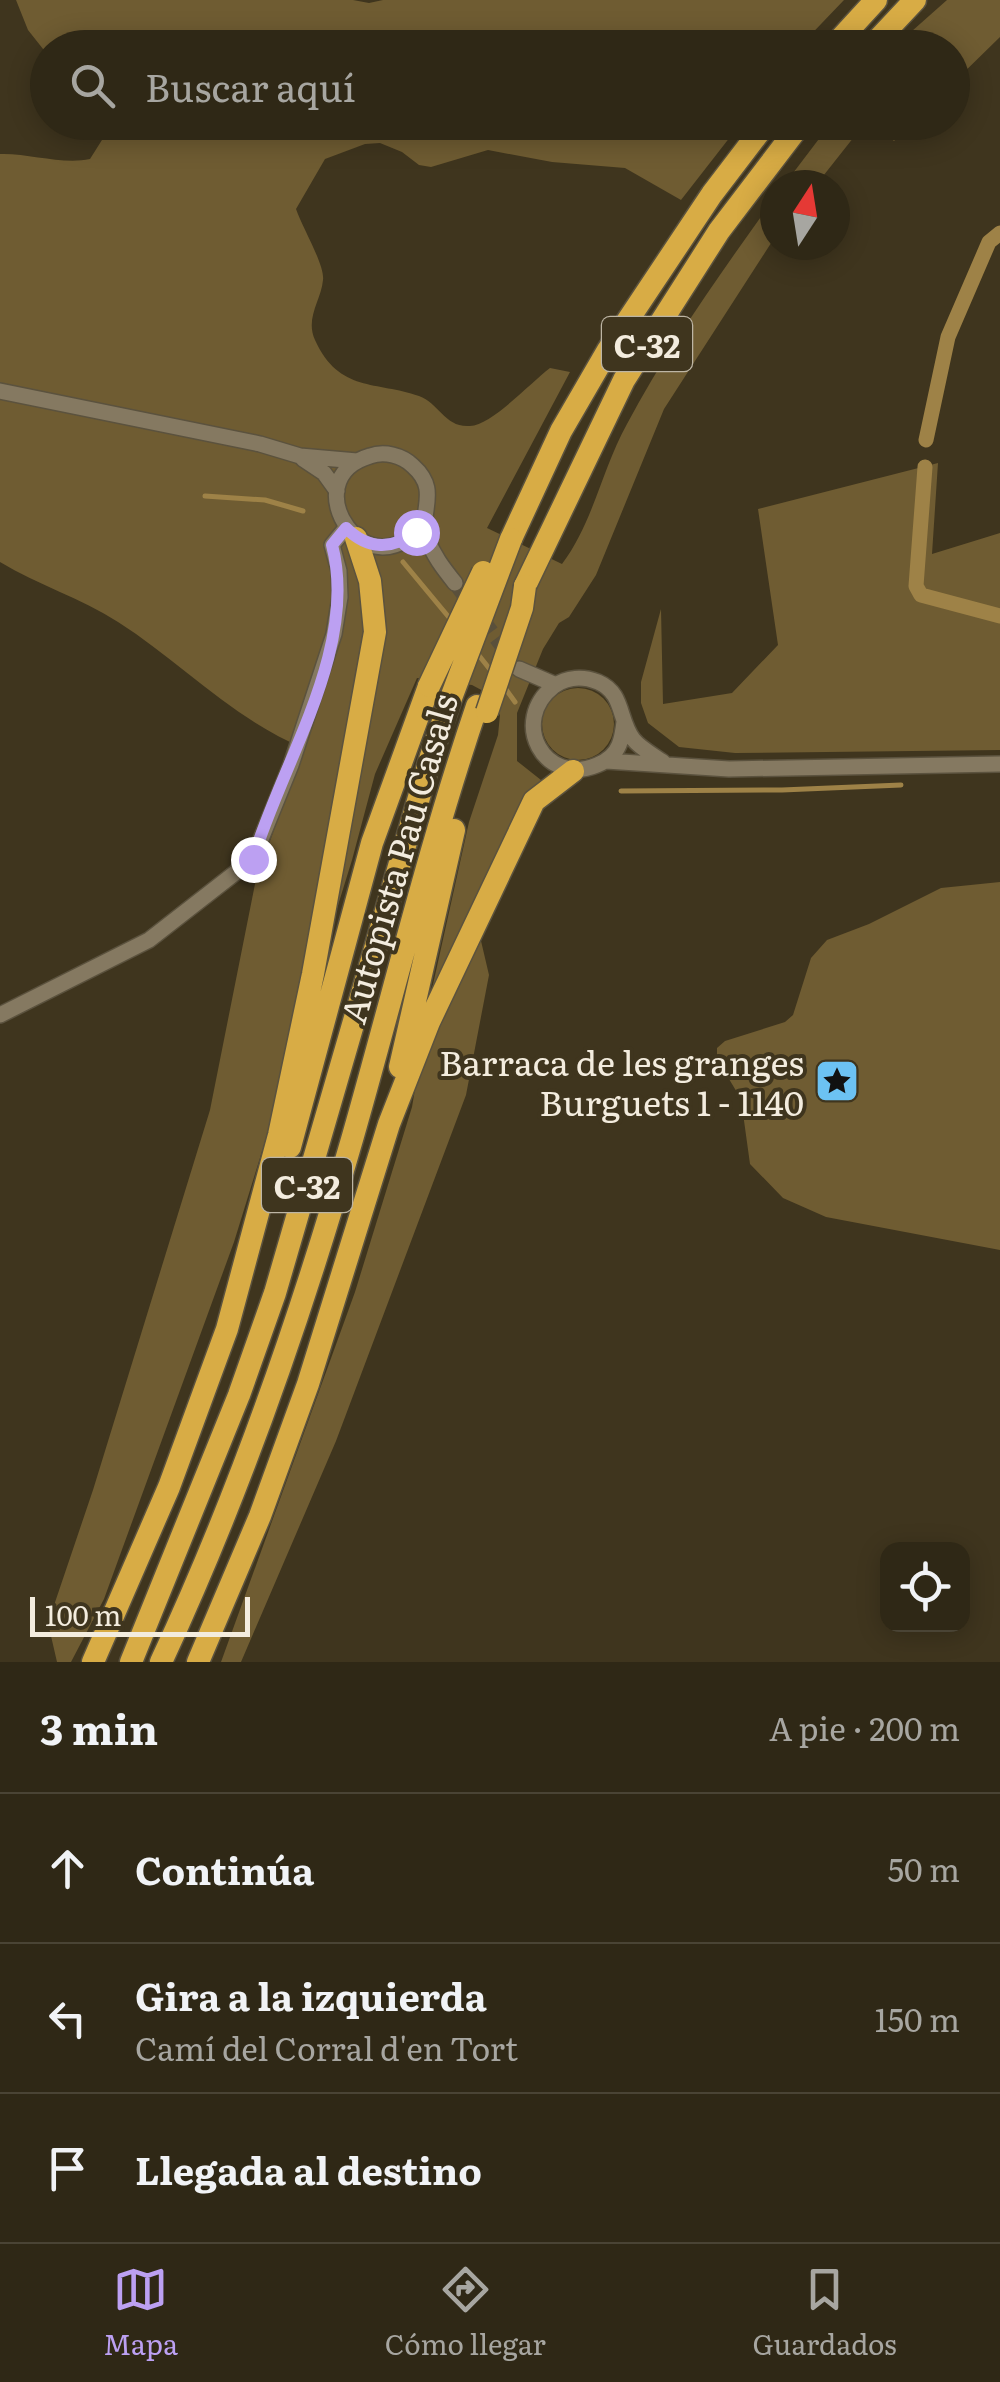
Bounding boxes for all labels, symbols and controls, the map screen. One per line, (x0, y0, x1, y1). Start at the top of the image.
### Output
search box (30, 30, 970, 140)
text: Buscar aquí (145, 57, 355, 114)
icon: search (65, 58, 120, 113)
north arrow (760, 170, 850, 260)
road number: C-32 (602, 317, 692, 371)
route start (394, 510, 440, 556)
street label: Autopista Pau Casals (325, 687, 469, 1029)
route end (231, 837, 277, 883)
place label: Barraca de les granges Burguets 1 - 1140 (439, 1035, 804, 1127)
place icon: Barraca de les granges Burguets 1 - 1140 (814, 1058, 860, 1104)
road number: C-32 (262, 1158, 352, 1212)
map controls (880, 1542, 970, 1632)
button: locate (880, 1542, 970, 1632)
scale bar (30, 1592, 250, 1636)
text: 100 m (45, 1593, 122, 1635)
text: 3 min (40, 1696, 158, 1758)
text: A pie · 200 m (769, 1703, 960, 1751)
text: Continúa (135, 1840, 314, 1897)
icon: ahead (40, 1841, 95, 1896)
text: 50 m (888, 1844, 960, 1892)
text: Gira a la izquierda (135, 1966, 487, 2023)
icon: left (40, 1991, 95, 2046)
text: 150 m (875, 1994, 960, 2042)
text: Camí del Corral d'en Tort (135, 2023, 518, 2071)
text: Llegada al destino (135, 2140, 482, 2197)
icon: arrive (40, 2141, 95, 2196)
tab: Mapa (103, 2262, 178, 2364)
tab: Cómo llegar (385, 2262, 546, 2364)
tab: Guardados (753, 2262, 897, 2364)

